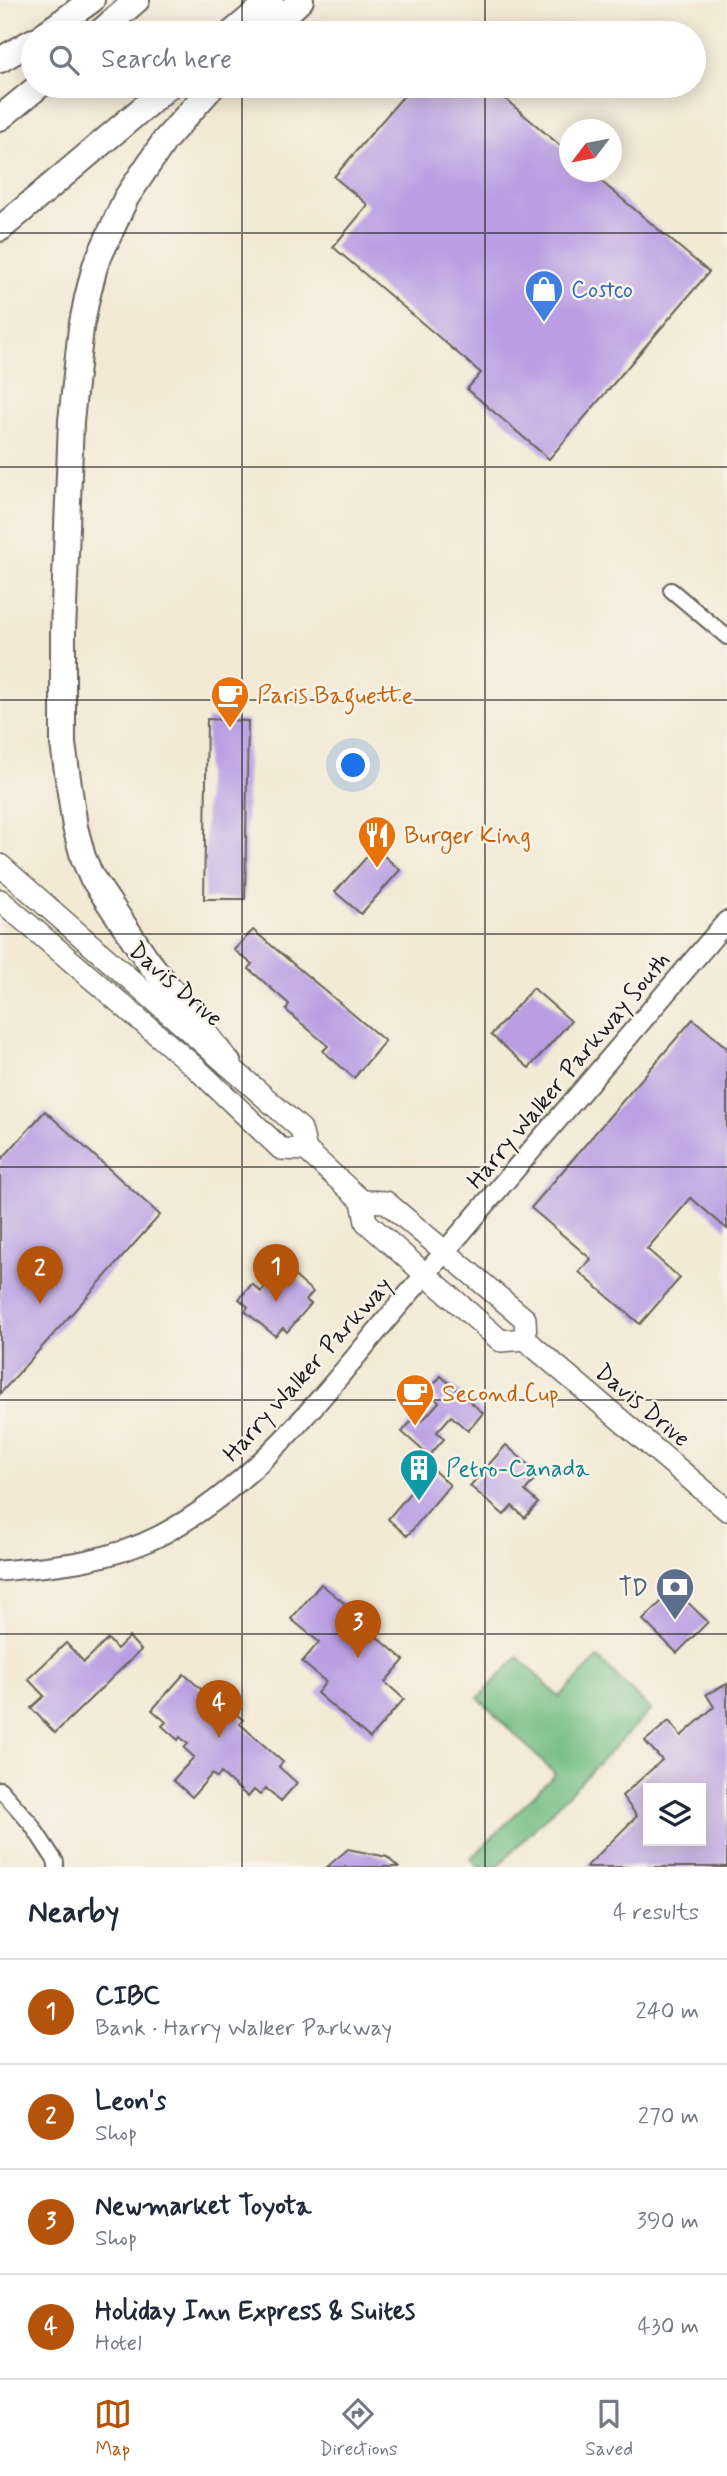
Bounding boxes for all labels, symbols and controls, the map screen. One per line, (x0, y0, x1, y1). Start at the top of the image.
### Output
search box (21, 21, 706, 98)
icon: search (45, 41, 83, 79)
text: Search here (101, 43, 232, 77)
north arrow (559, 119, 622, 182)
shop icon: Costco (523, 268, 565, 323)
place label: Costco (571, 275, 633, 306)
cafe icon: Paris Baguette (209, 674, 251, 729)
place label: Paris Baguette (257, 681, 413, 715)
your location (336, 748, 370, 782)
restaurant icon: Burger King (356, 814, 398, 869)
place label: Burger King (404, 821, 531, 854)
street label: Davis Drive (121, 936, 229, 1035)
street label: Harry Walker Parkway South (461, 946, 678, 1196)
pin: 1 (253, 1244, 299, 1302)
pin: 2 (17, 1246, 63, 1304)
street label: Harry Walker Parkway (217, 1271, 400, 1469)
street label: Davis Drive (588, 1357, 696, 1455)
cafe icon: Second Cup (394, 1372, 436, 1427)
place label: Second Cup (442, 1379, 559, 1410)
building icon: Petro-Canada (398, 1447, 440, 1502)
place label: Petro-Canada (446, 1454, 590, 1485)
bank icon: TD (654, 1566, 696, 1621)
place label: TD (618, 1573, 648, 1604)
pin: 3 (335, 1600, 381, 1658)
pin: 4 (196, 1680, 242, 1738)
map controls (643, 1783, 706, 1846)
button: layers (643, 1783, 706, 1846)
text: Nearby (28, 1893, 119, 1932)
text: 4 results (613, 1898, 699, 1928)
text: CIBC (95, 1980, 160, 2014)
text: 1 (46, 1997, 56, 2027)
text: 240 m (635, 1997, 699, 2027)
text: Bank · Harry Walker Parkway (95, 2014, 392, 2044)
text: Leon's (95, 2085, 166, 2119)
text: 2 (45, 2102, 57, 2132)
text: 270 m (638, 2102, 699, 2132)
text: Shop (95, 2119, 137, 2149)
text: Newmarket Toyota (95, 2190, 311, 2224)
text: 3 (46, 2207, 56, 2237)
text: 390 m (637, 2207, 699, 2237)
text: Shop (95, 2224, 137, 2254)
text: Holiday Inn Express & Suites (95, 2295, 415, 2329)
text: 4 (44, 2312, 58, 2342)
text: 430 m (638, 2312, 699, 2342)
text: Hotel (95, 2329, 142, 2359)
tab: Map (94, 2395, 132, 2462)
tab: Directions (319, 2395, 398, 2462)
tab: Saved (585, 2395, 633, 2462)

